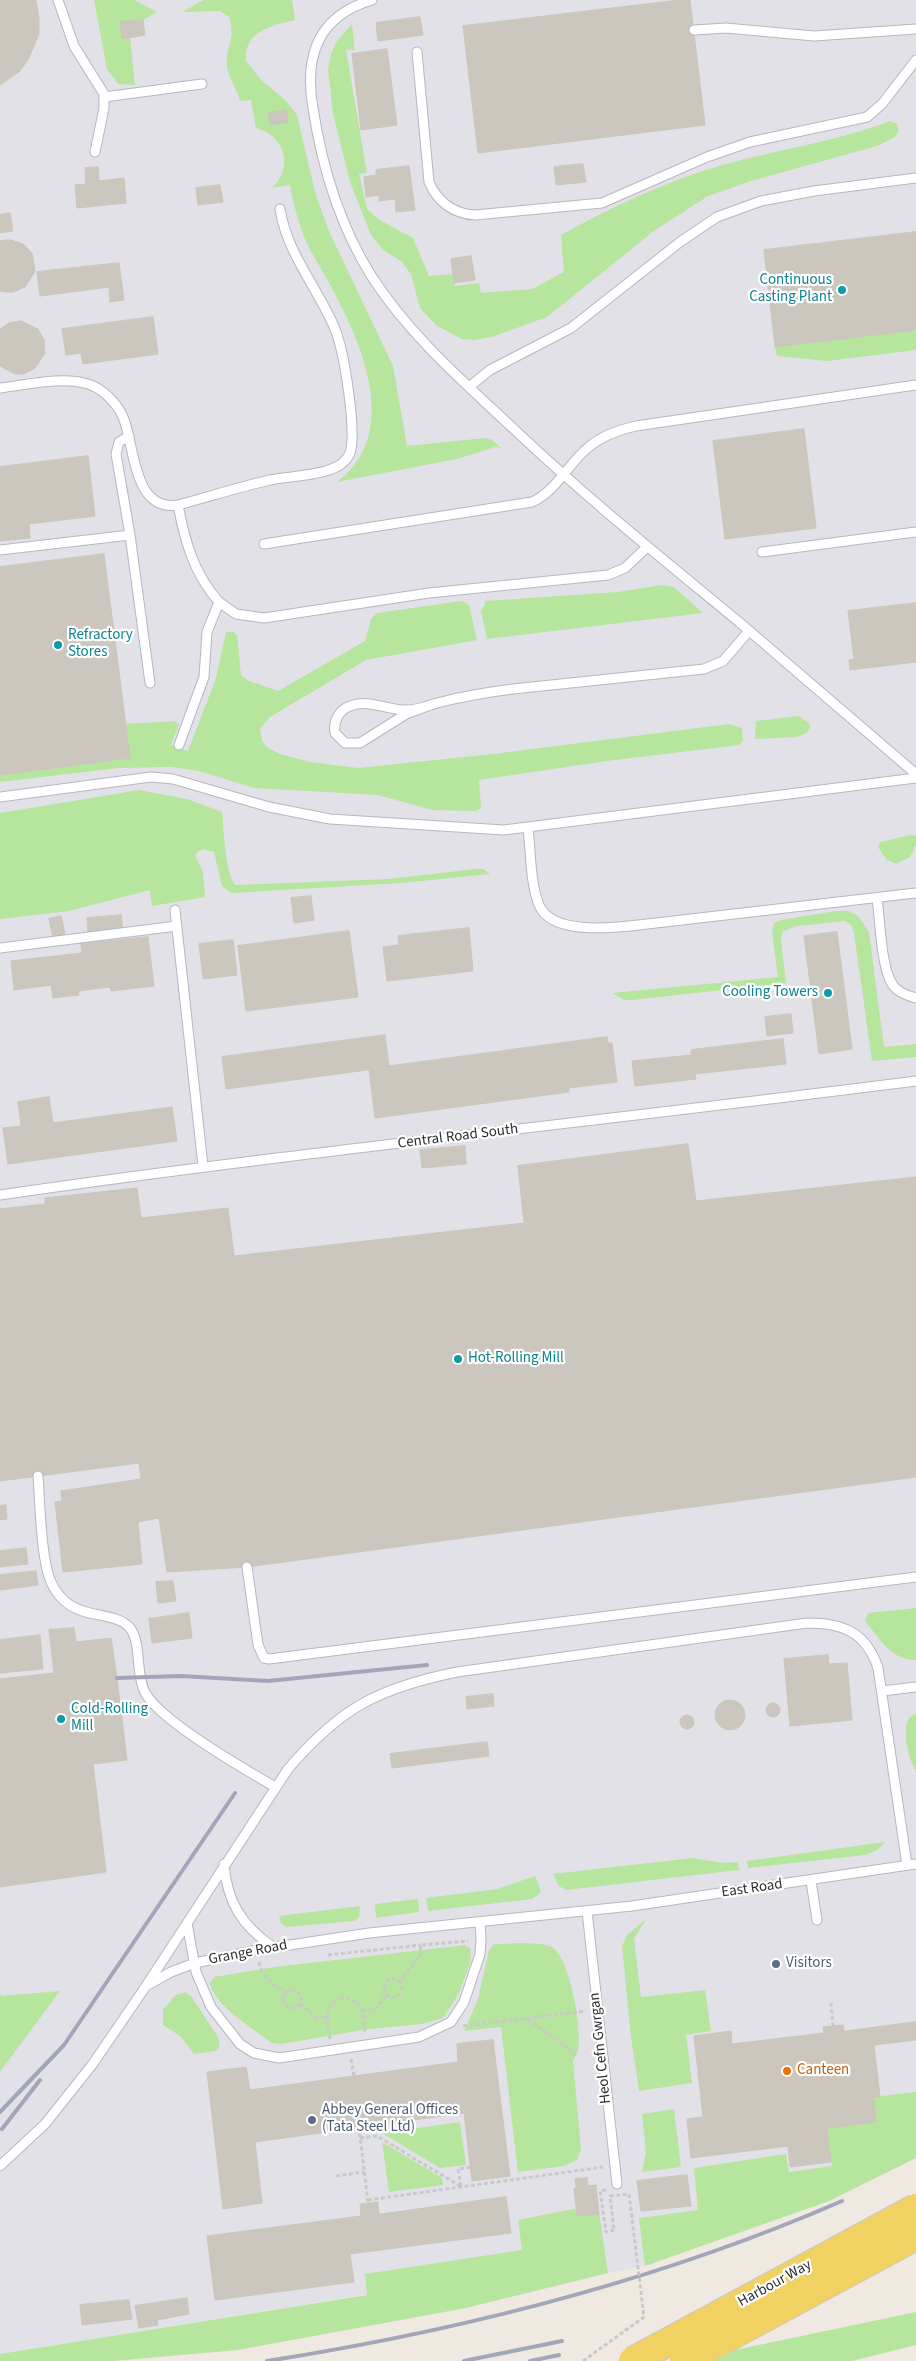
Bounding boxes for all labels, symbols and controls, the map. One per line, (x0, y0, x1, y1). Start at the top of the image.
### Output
place label: Continuous Casting Plant (749, 272, 832, 307)
marker: Continuous Casting Plant (836, 284, 848, 296)
place label: Refractory Stores (68, 627, 133, 662)
marker: Refractory Stores (52, 639, 64, 651)
place label: Cooling Towers (722, 984, 818, 1002)
marker: Cooling Towers (822, 987, 834, 999)
street label: Central Road South (397, 1121, 519, 1153)
place label: Hot-Rolling Mill (468, 1350, 564, 1368)
marker: Hot-Rolling Mill (452, 1353, 464, 1365)
place label: Cold-Rolling Mill (71, 1701, 148, 1736)
marker: Cold-Rolling Mill (55, 1713, 67, 1725)
street label: East Road (720, 1876, 784, 1902)
street label: Grange Road (207, 1937, 289, 1969)
place label: Visitors (786, 1955, 832, 1973)
marker: Visitors (770, 1958, 782, 1970)
street label: Heol Cefn Gwrgan (586, 1991, 616, 2105)
place label: Canteen (797, 2062, 849, 2080)
marker: Canteen (781, 2065, 793, 2077)
place label: Abbey General Offices (Tata Steel Ltd) (322, 2102, 458, 2137)
marker: Abbey General Offices (Tata Steel Ltd) (306, 2114, 318, 2126)
street label: Harbour Way (735, 2256, 815, 2312)

